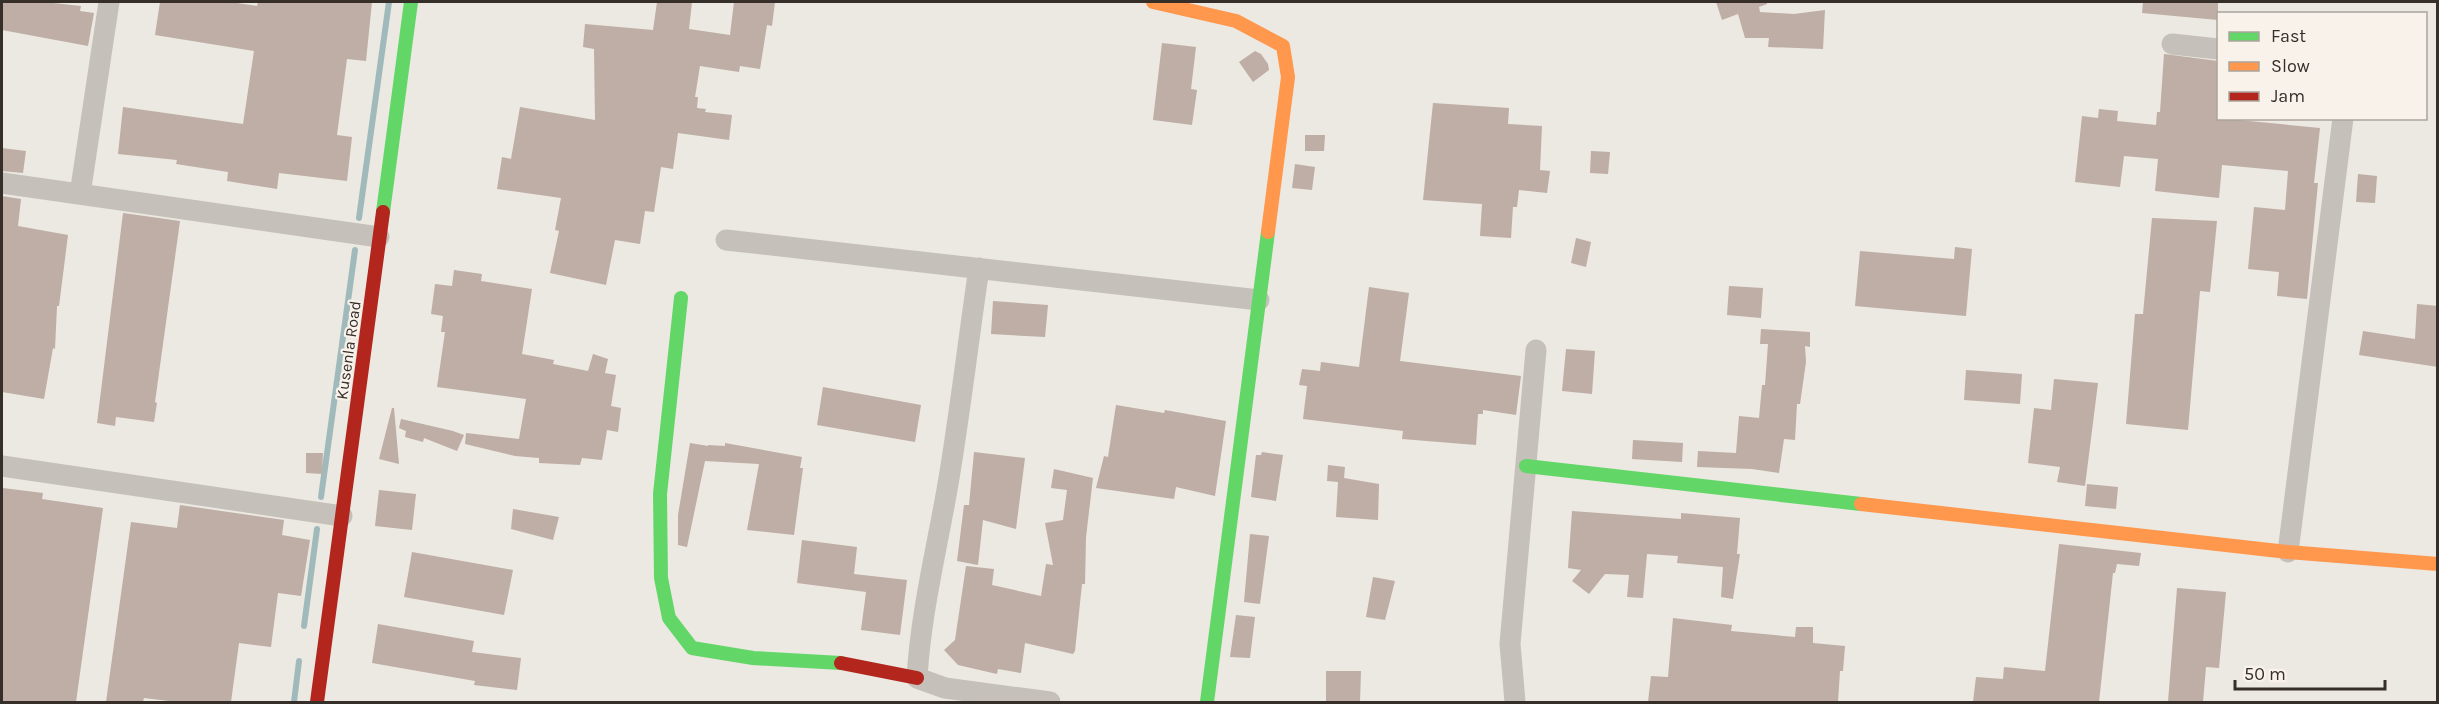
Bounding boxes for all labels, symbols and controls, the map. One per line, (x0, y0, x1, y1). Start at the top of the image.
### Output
legend (2217, 12, 2427, 120)
text: Fast (2271, 25, 2306, 47)
text: Slow (2271, 55, 2310, 77)
text: Jam (2271, 85, 2305, 107)
street label: Kusenla Road (332, 299, 365, 401)
scale bar (2235, 653, 2385, 691)
text: 50 m (2244, 663, 2286, 685)

